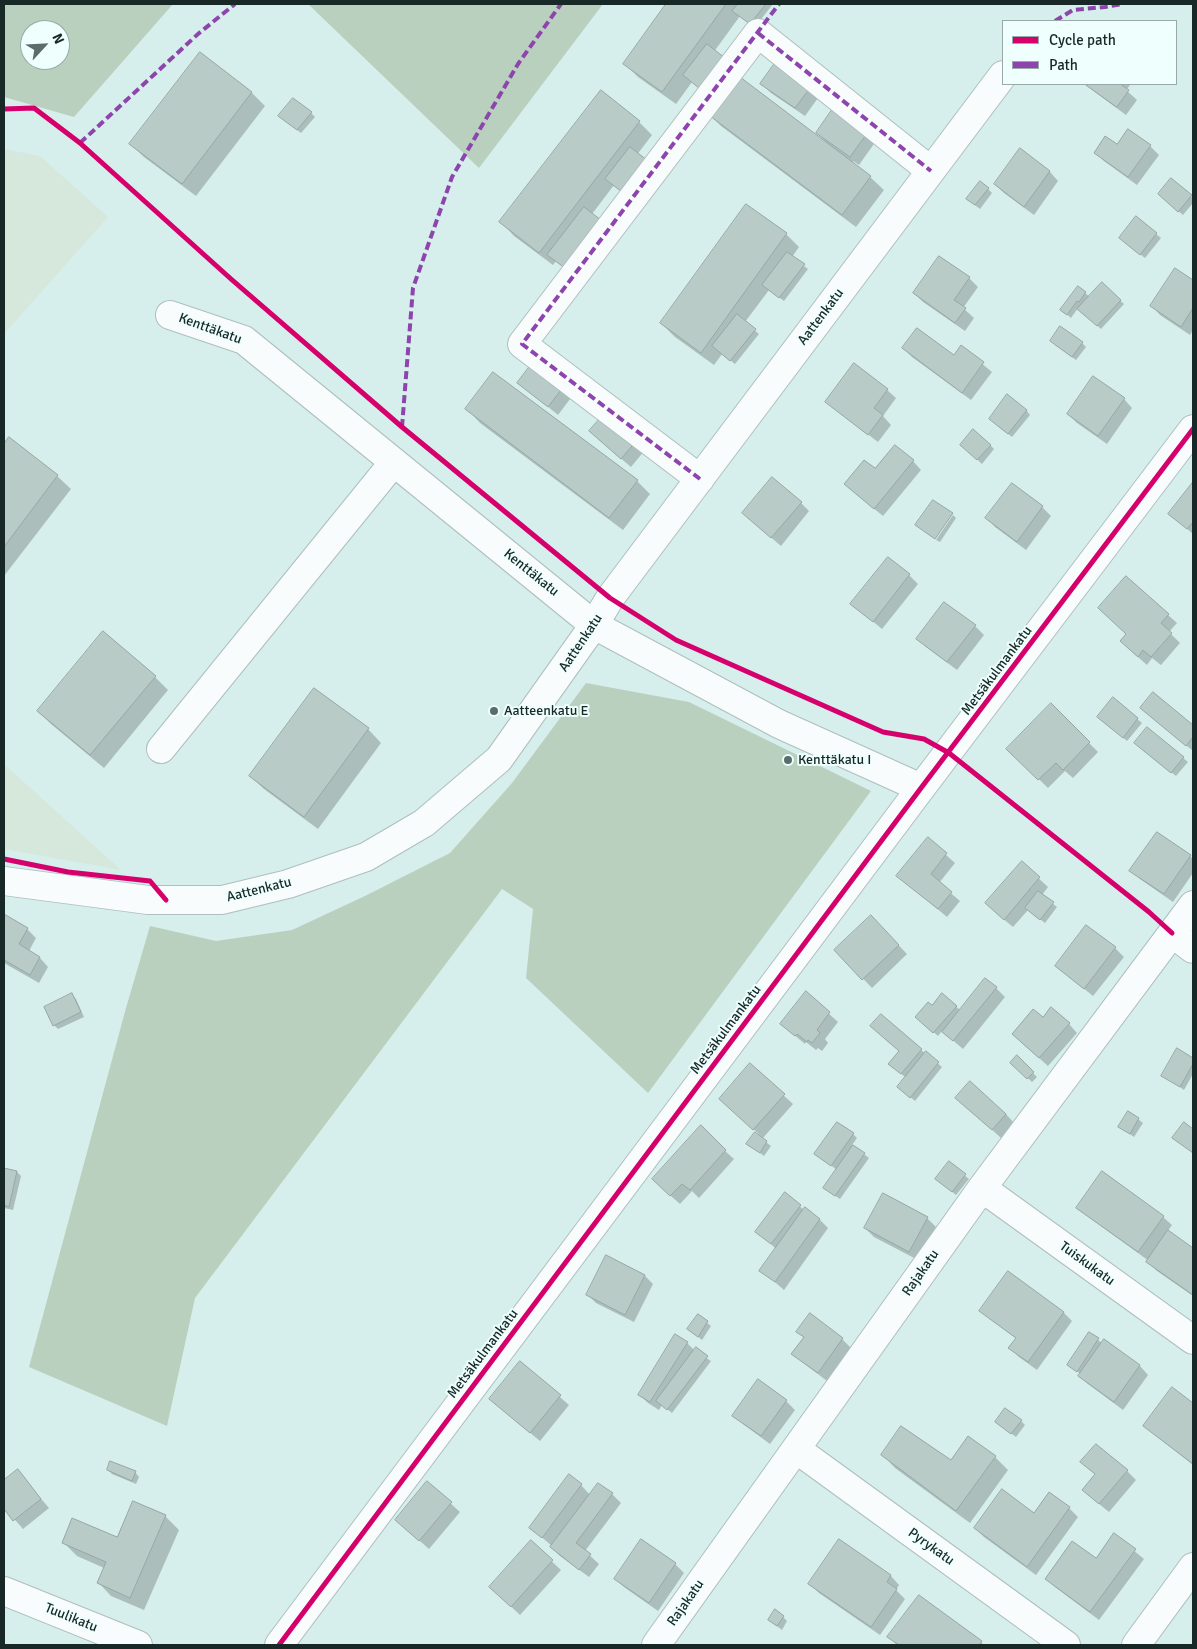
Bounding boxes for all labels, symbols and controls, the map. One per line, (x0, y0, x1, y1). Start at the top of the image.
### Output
north arrow (20, 20, 70, 70)
legend (1002, 20, 1177, 85)
text: N (48, 31, 68, 47)
text: Cycle path (1049, 31, 1116, 49)
text: Path (1049, 56, 1078, 74)
street label: Aattenkatu (794, 285, 848, 349)
street label: Kenttäkatu (176, 310, 244, 348)
street label: Kenttäkatu (500, 546, 562, 600)
street label: Aattenkatu (555, 611, 607, 675)
street label: Metsäkulmankatu (958, 623, 1036, 719)
place label: Aatteenkatu E (504, 703, 588, 719)
marker: Aatteenkatu E (488, 705, 500, 717)
place label: Kenttäkatu I (798, 752, 871, 768)
marker: Kenttäkatu I (782, 754, 794, 766)
street label: Aattenkatu (225, 874, 293, 906)
street label: Metsäkulmankatu (687, 982, 765, 1078)
street label: Tuiskukatu (1056, 1238, 1118, 1290)
street label: Rajakatu (899, 1246, 943, 1300)
street label: Metsäkulmankatu (444, 1306, 522, 1402)
street label: Pyrykatu (905, 1525, 957, 1569)
street label: Rajakatu (664, 1576, 708, 1630)
street label: Tuulikatu (42, 1600, 100, 1636)

